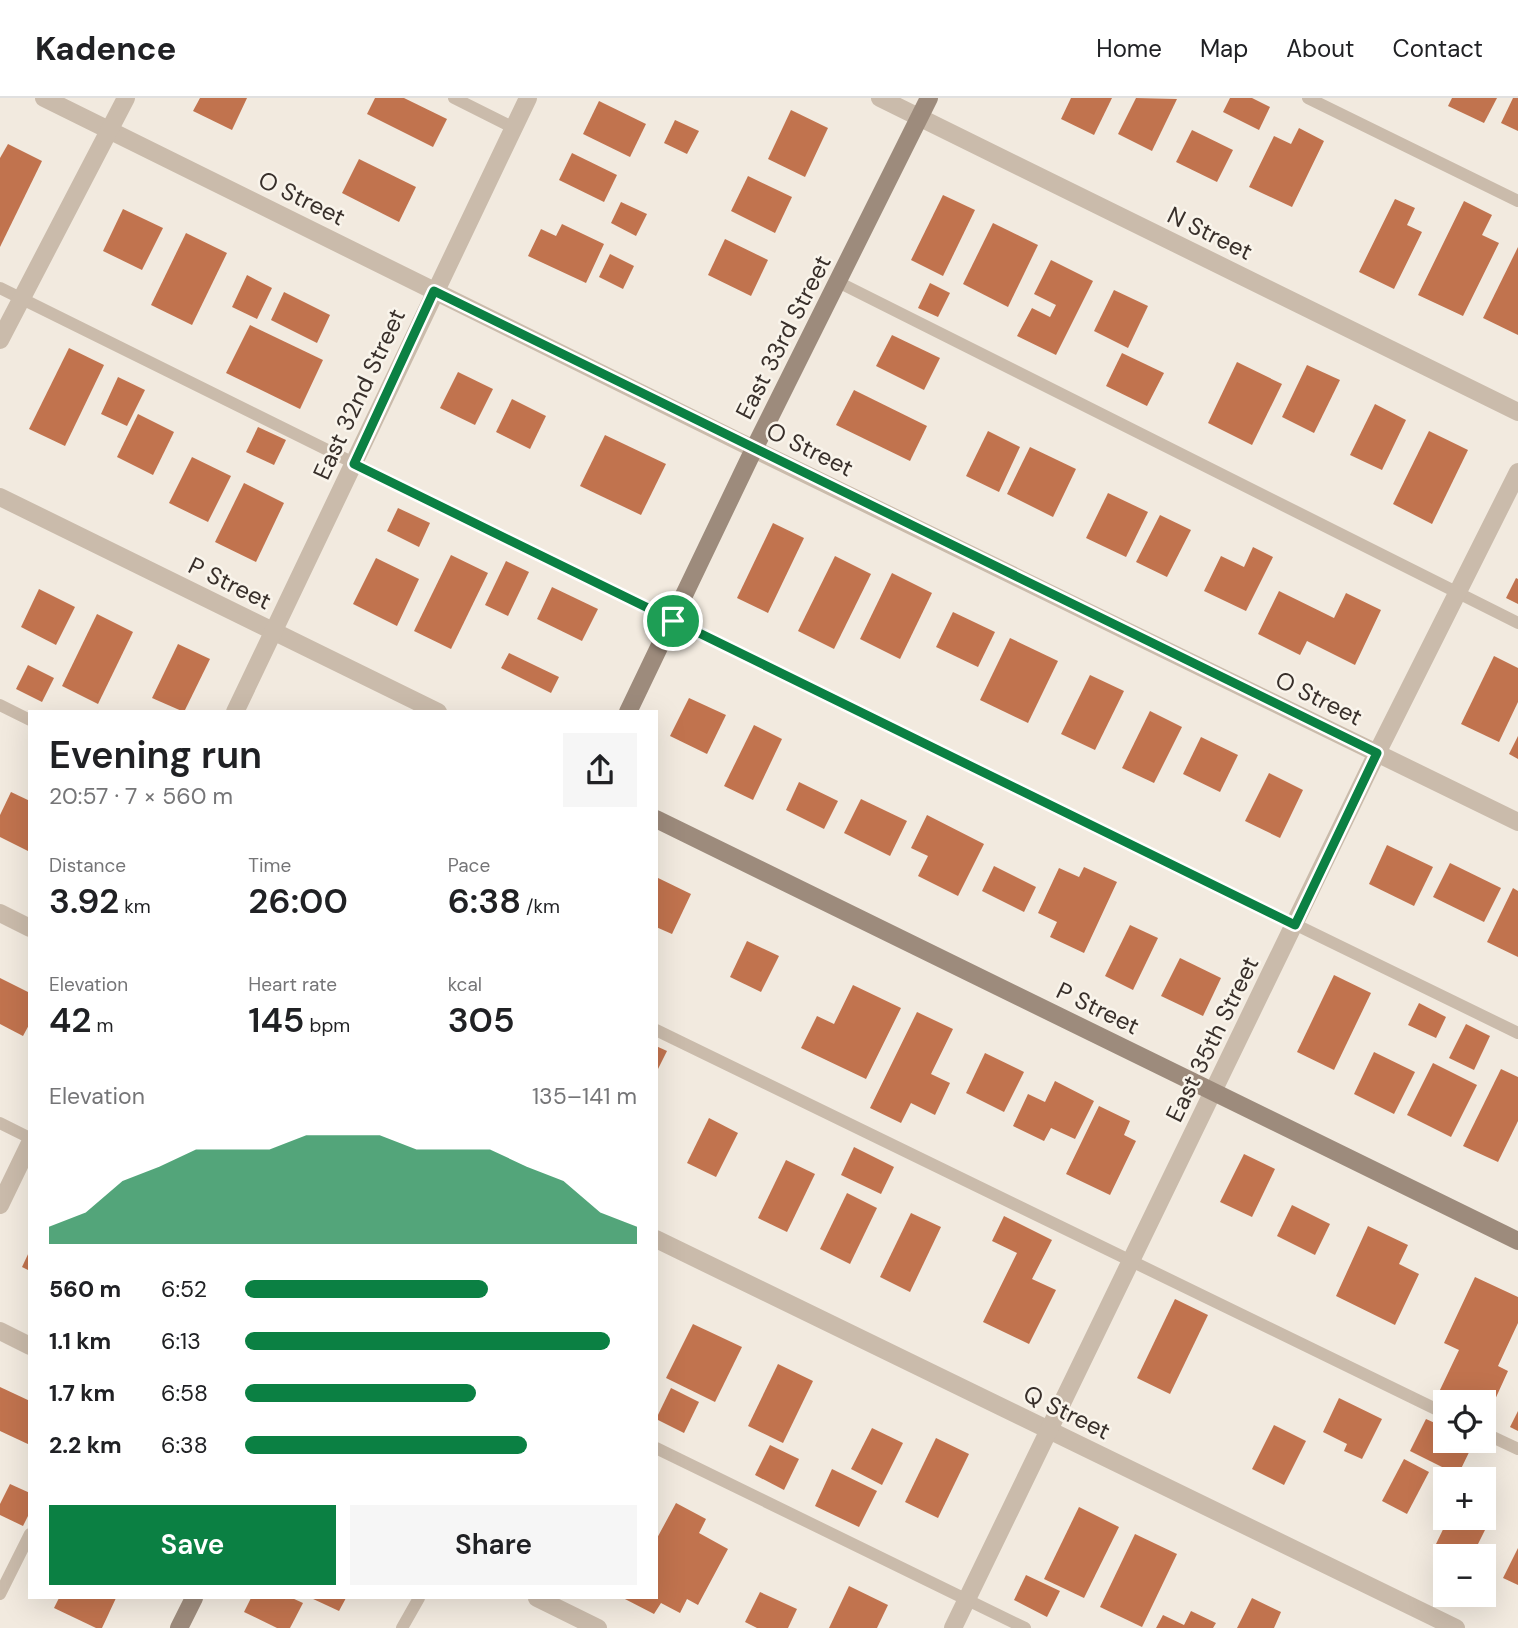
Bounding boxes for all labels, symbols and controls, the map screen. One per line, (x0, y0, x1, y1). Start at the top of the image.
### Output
text: Kadence (35, 27, 176, 70)
text: Home (1096, 33, 1162, 64)
text: Map (1200, 33, 1248, 64)
text: About (1286, 33, 1355, 64)
text: Contact (1393, 33, 1483, 64)
street label: O Street (253, 164, 351, 232)
street label: N Street (1162, 199, 1258, 267)
street label: East 33rd Street (728, 250, 838, 424)
street label: East 32nd Street (306, 304, 412, 484)
street label: O Street (761, 415, 859, 483)
street label: P Street (184, 550, 276, 616)
pin (643, 591, 703, 651)
icon: arrive (654, 602, 692, 640)
street label: O Street (1270, 664, 1368, 732)
text: Evening run (49, 730, 262, 780)
button: share (563, 733, 637, 807)
text: 20:57 · 7 × 560 m (49, 781, 233, 811)
text: Distance (49, 853, 126, 878)
text: Time (248, 853, 291, 878)
text: Pace (448, 853, 490, 878)
text: 3.92 (49, 878, 119, 924)
text: 26:00 (248, 878, 348, 924)
text: 6:38 (448, 878, 521, 924)
text: km (119, 894, 151, 919)
text: /km (521, 894, 560, 919)
street label: East 35th Street (1159, 951, 1265, 1127)
text: Elevation (49, 972, 128, 997)
text: Heart rate (248, 972, 337, 997)
text: kcal (448, 972, 482, 997)
street label: P Street (1052, 975, 1144, 1041)
text: 42 (49, 997, 92, 1043)
text: 145 (248, 997, 304, 1043)
text: 305 (448, 997, 515, 1043)
text: m (92, 1013, 114, 1038)
text: bpm (304, 1013, 350, 1038)
text: Elevation (49, 1081, 145, 1111)
text: 135–141 m (532, 1081, 637, 1111)
text: 560 m (49, 1274, 121, 1304)
text: 6:52 (161, 1274, 207, 1304)
text: 1.1 km (49, 1326, 111, 1356)
text: 6:13 (161, 1326, 201, 1356)
text: 1.7 km (49, 1378, 115, 1408)
text: 6:58 (161, 1378, 208, 1408)
street label: Q Street (1018, 1378, 1116, 1446)
map controls (1433, 1390, 1496, 1607)
button: locate (1433, 1390, 1496, 1453)
text: 2.2 km (49, 1430, 122, 1460)
text: 6:38 (161, 1430, 208, 1460)
button: + (1433, 1467, 1496, 1530)
button: Save (49, 1505, 336, 1585)
button: Share (350, 1505, 637, 1585)
button: − (1433, 1544, 1496, 1607)

